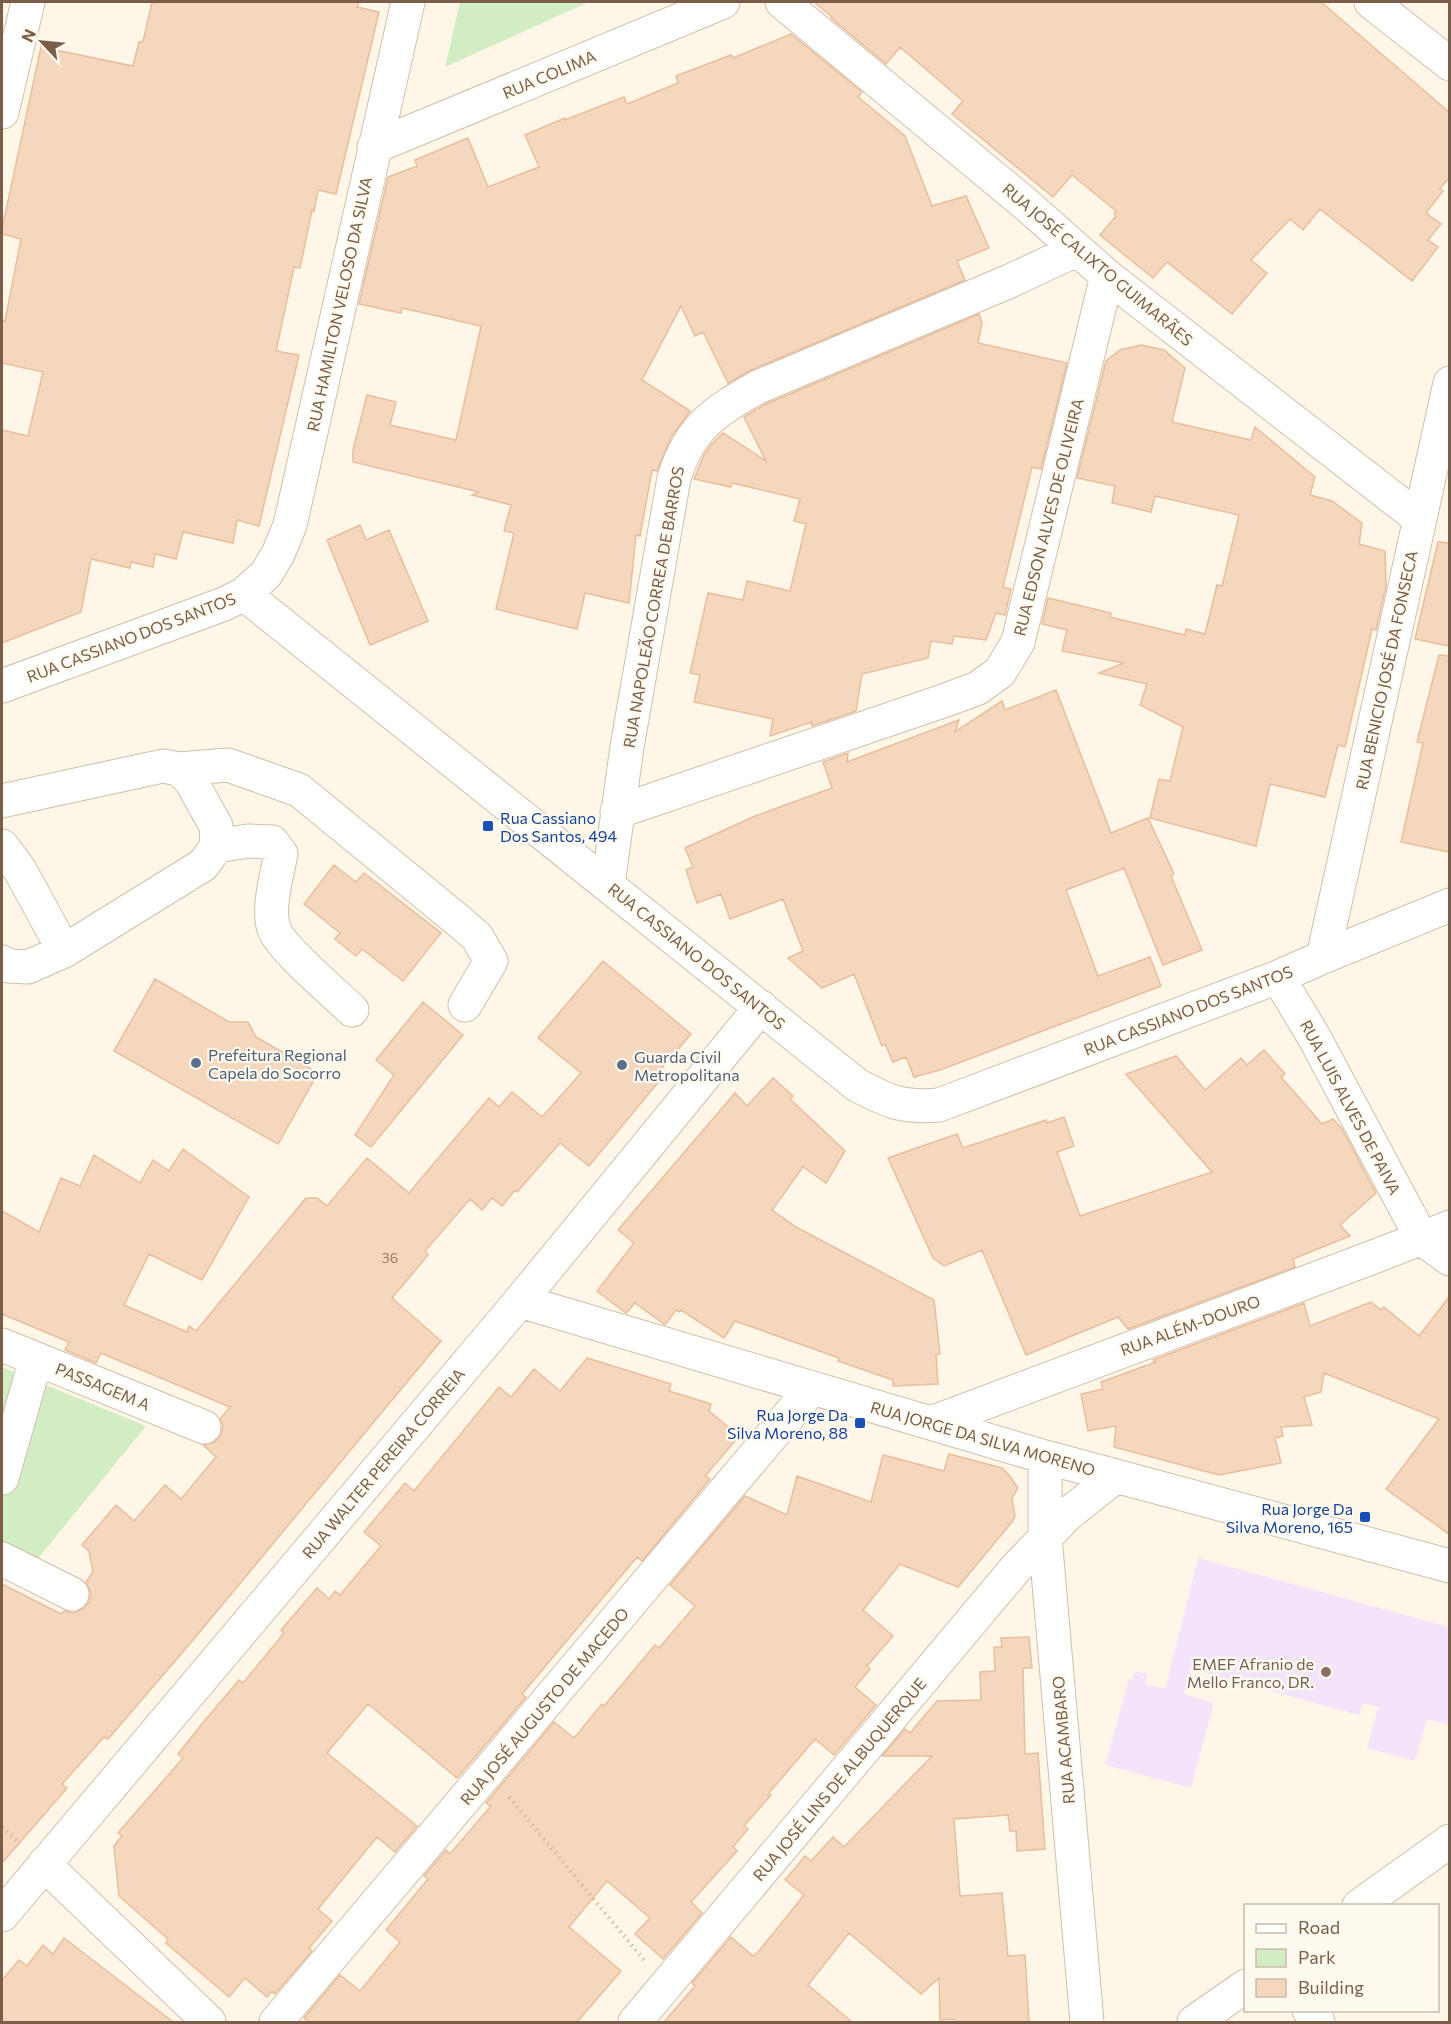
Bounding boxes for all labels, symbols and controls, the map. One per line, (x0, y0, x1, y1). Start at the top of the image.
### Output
north arrow (12, 12, 72, 72)
text: N (17, 26, 39, 45)
street label: RUA COLIMA (499, 46, 599, 102)
street label: RUA HAMILTON VELOSO DA SILVA (303, 175, 375, 433)
street label: RUA JOSÉ CALIXTO GUIMARÃES (999, 179, 1197, 349)
street label: RUA EDSON ALVES DE OLIVEIRA (1009, 396, 1087, 638)
street label: RUA NAPOLEÃO CORREA DE BARROS (619, 465, 687, 749)
street label: RUA BENICIO JOSÉ DA FONSECA (1351, 549, 1421, 791)
street label: RUA CASSIANO DOS SANTOS (24, 588, 238, 686)
place label: Rua Cassiano Dos Santos, 494 (500, 808, 618, 845)
marker: Rua Cassiano Dos Santos, 494 (481, 819, 495, 833)
street label: RUA CASSIANO DOS SANTOS (605, 879, 789, 1033)
street label: RUA CASSIANO DOS SANTOS (1081, 961, 1295, 1059)
street label: RUA LUIS ALVES DE PAIVA (1297, 1016, 1405, 1198)
place label: Prefeitura Regional Capela do Socorro (208, 1045, 347, 1082)
place label: Guarda Civil Metropolitana (634, 1047, 740, 1084)
marker: Prefeitura Regional Capela do Socorro (189, 1056, 203, 1070)
marker: Guarda Civil Metropolitana (615, 1058, 629, 1072)
house number: 36 (382, 1249, 398, 1266)
street label: RUA ALÉM-DOURO (1117, 1291, 1263, 1359)
street label: PASSAGEM A (53, 1358, 153, 1414)
street label: RUA WALTER PEREIRA CORREIA (298, 1364, 468, 1562)
street label: RUA JORGE DA SILVA MORENO (869, 1397, 1097, 1479)
place label: Rua Jorge Da Silva Moreno, 88 (727, 1405, 848, 1442)
marker: Rua Jorge Da Silva Moreno, 88 (853, 1416, 867, 1430)
place label: Rua Jorge Da Silva Moreno, 165 (1226, 1499, 1353, 1536)
marker: Rua Jorge Da Silva Moreno, 165 (1358, 1510, 1372, 1524)
street label: RUA JOSÉ AUGUSTO DE MACEDO (456, 1604, 632, 1808)
place label: EMEF Afranio de Mello Franco, DR. (1187, 1654, 1314, 1691)
marker: EMEF Afranio de Mello Franco, DR. (1319, 1665, 1333, 1679)
street label: RUA JOSÉ LINS DE ALBUQUERQUE (748, 1674, 930, 1884)
street label: RUA ACAMBARO (1048, 1675, 1078, 1805)
legend (1244, 1904, 1439, 2012)
text: Road (1298, 1916, 1340, 1938)
text: Park (1298, 1946, 1336, 1968)
text: Building (1298, 1976, 1364, 1998)

